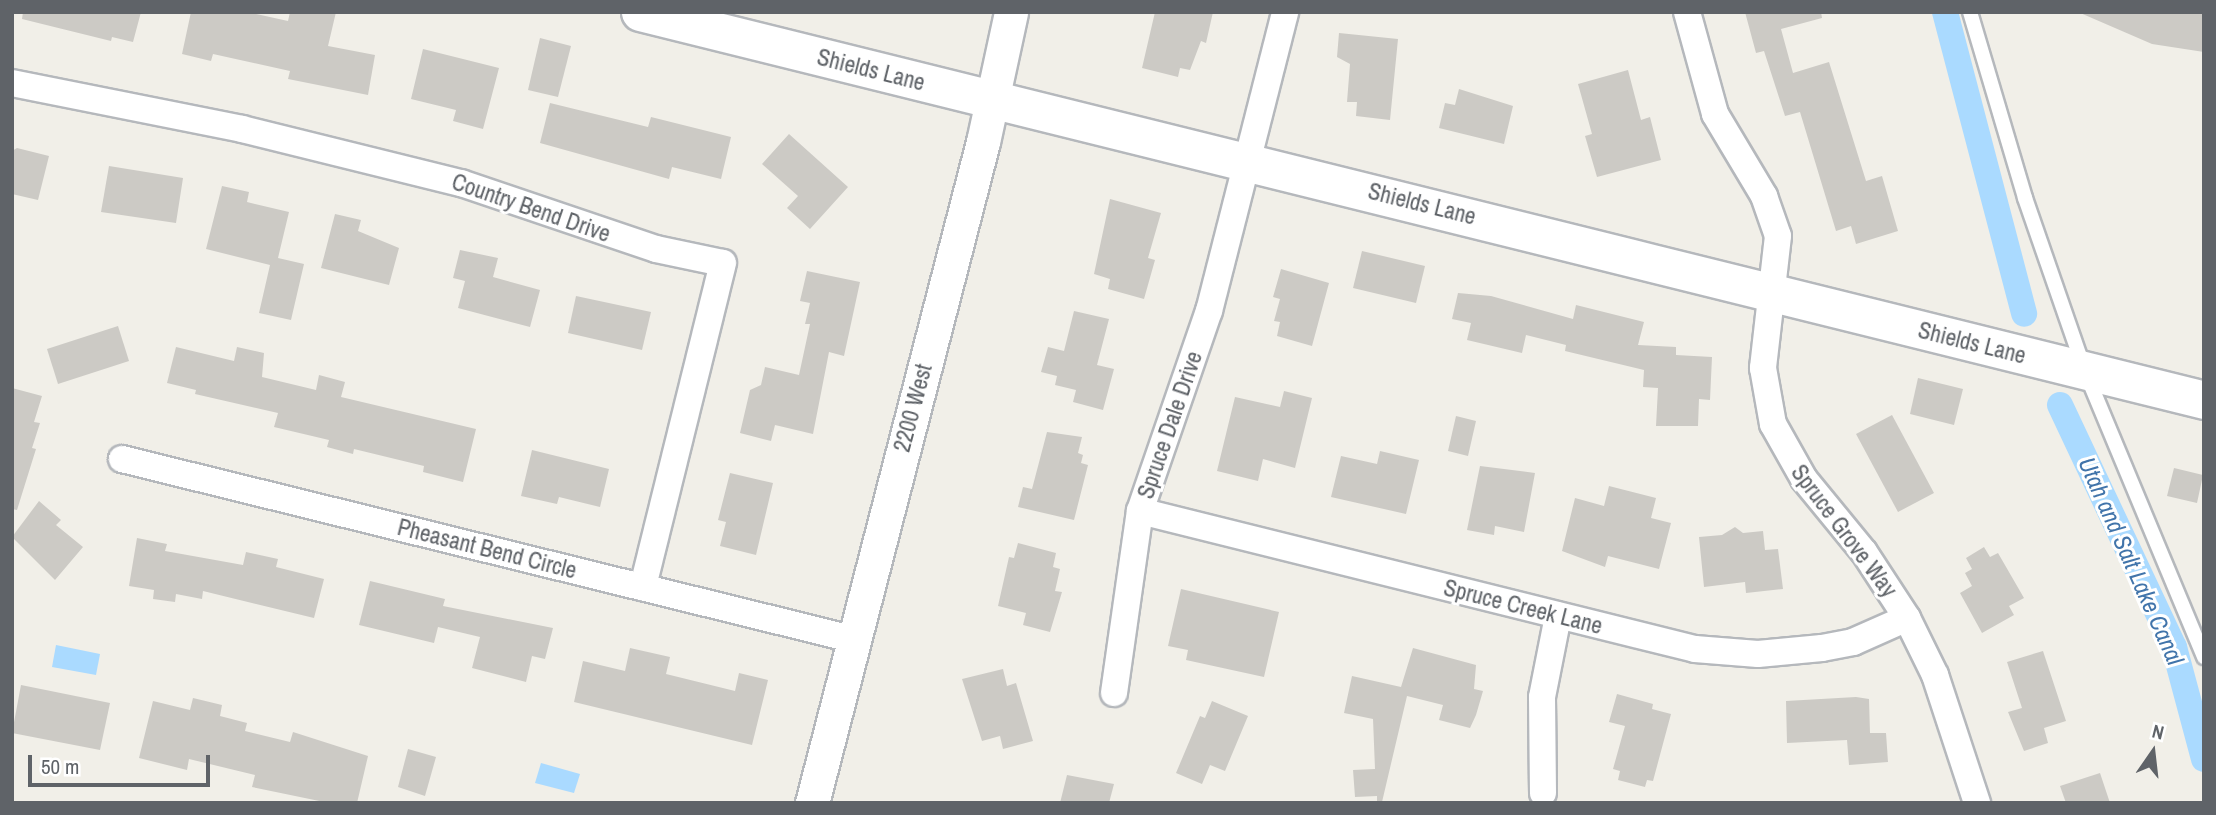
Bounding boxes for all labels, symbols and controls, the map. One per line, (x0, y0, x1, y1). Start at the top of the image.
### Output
street label: Shields Lane (814, 43, 928, 97)
street label: Country Bend Drive (448, 168, 614, 248)
street label: Shields Lane (1365, 177, 1479, 231)
street label: Shields Lane (1915, 316, 2029, 370)
street label: Spruce Dale Drive (1132, 348, 1208, 502)
street label: 2200 West (888, 361, 938, 455)
water label: Utah and Salt Lake Canal (2072, 453, 2190, 669)
street label: Spruce Grove Way (1785, 459, 1903, 603)
street label: Pheasant Bend Circle (395, 513, 579, 585)
street label: Spruce Creek Lane (1441, 574, 1605, 640)
north arrow (2118, 717, 2188, 787)
text: N (2149, 718, 2167, 746)
scale bar (32, 742, 214, 786)
text: 50 m (41, 752, 79, 781)

